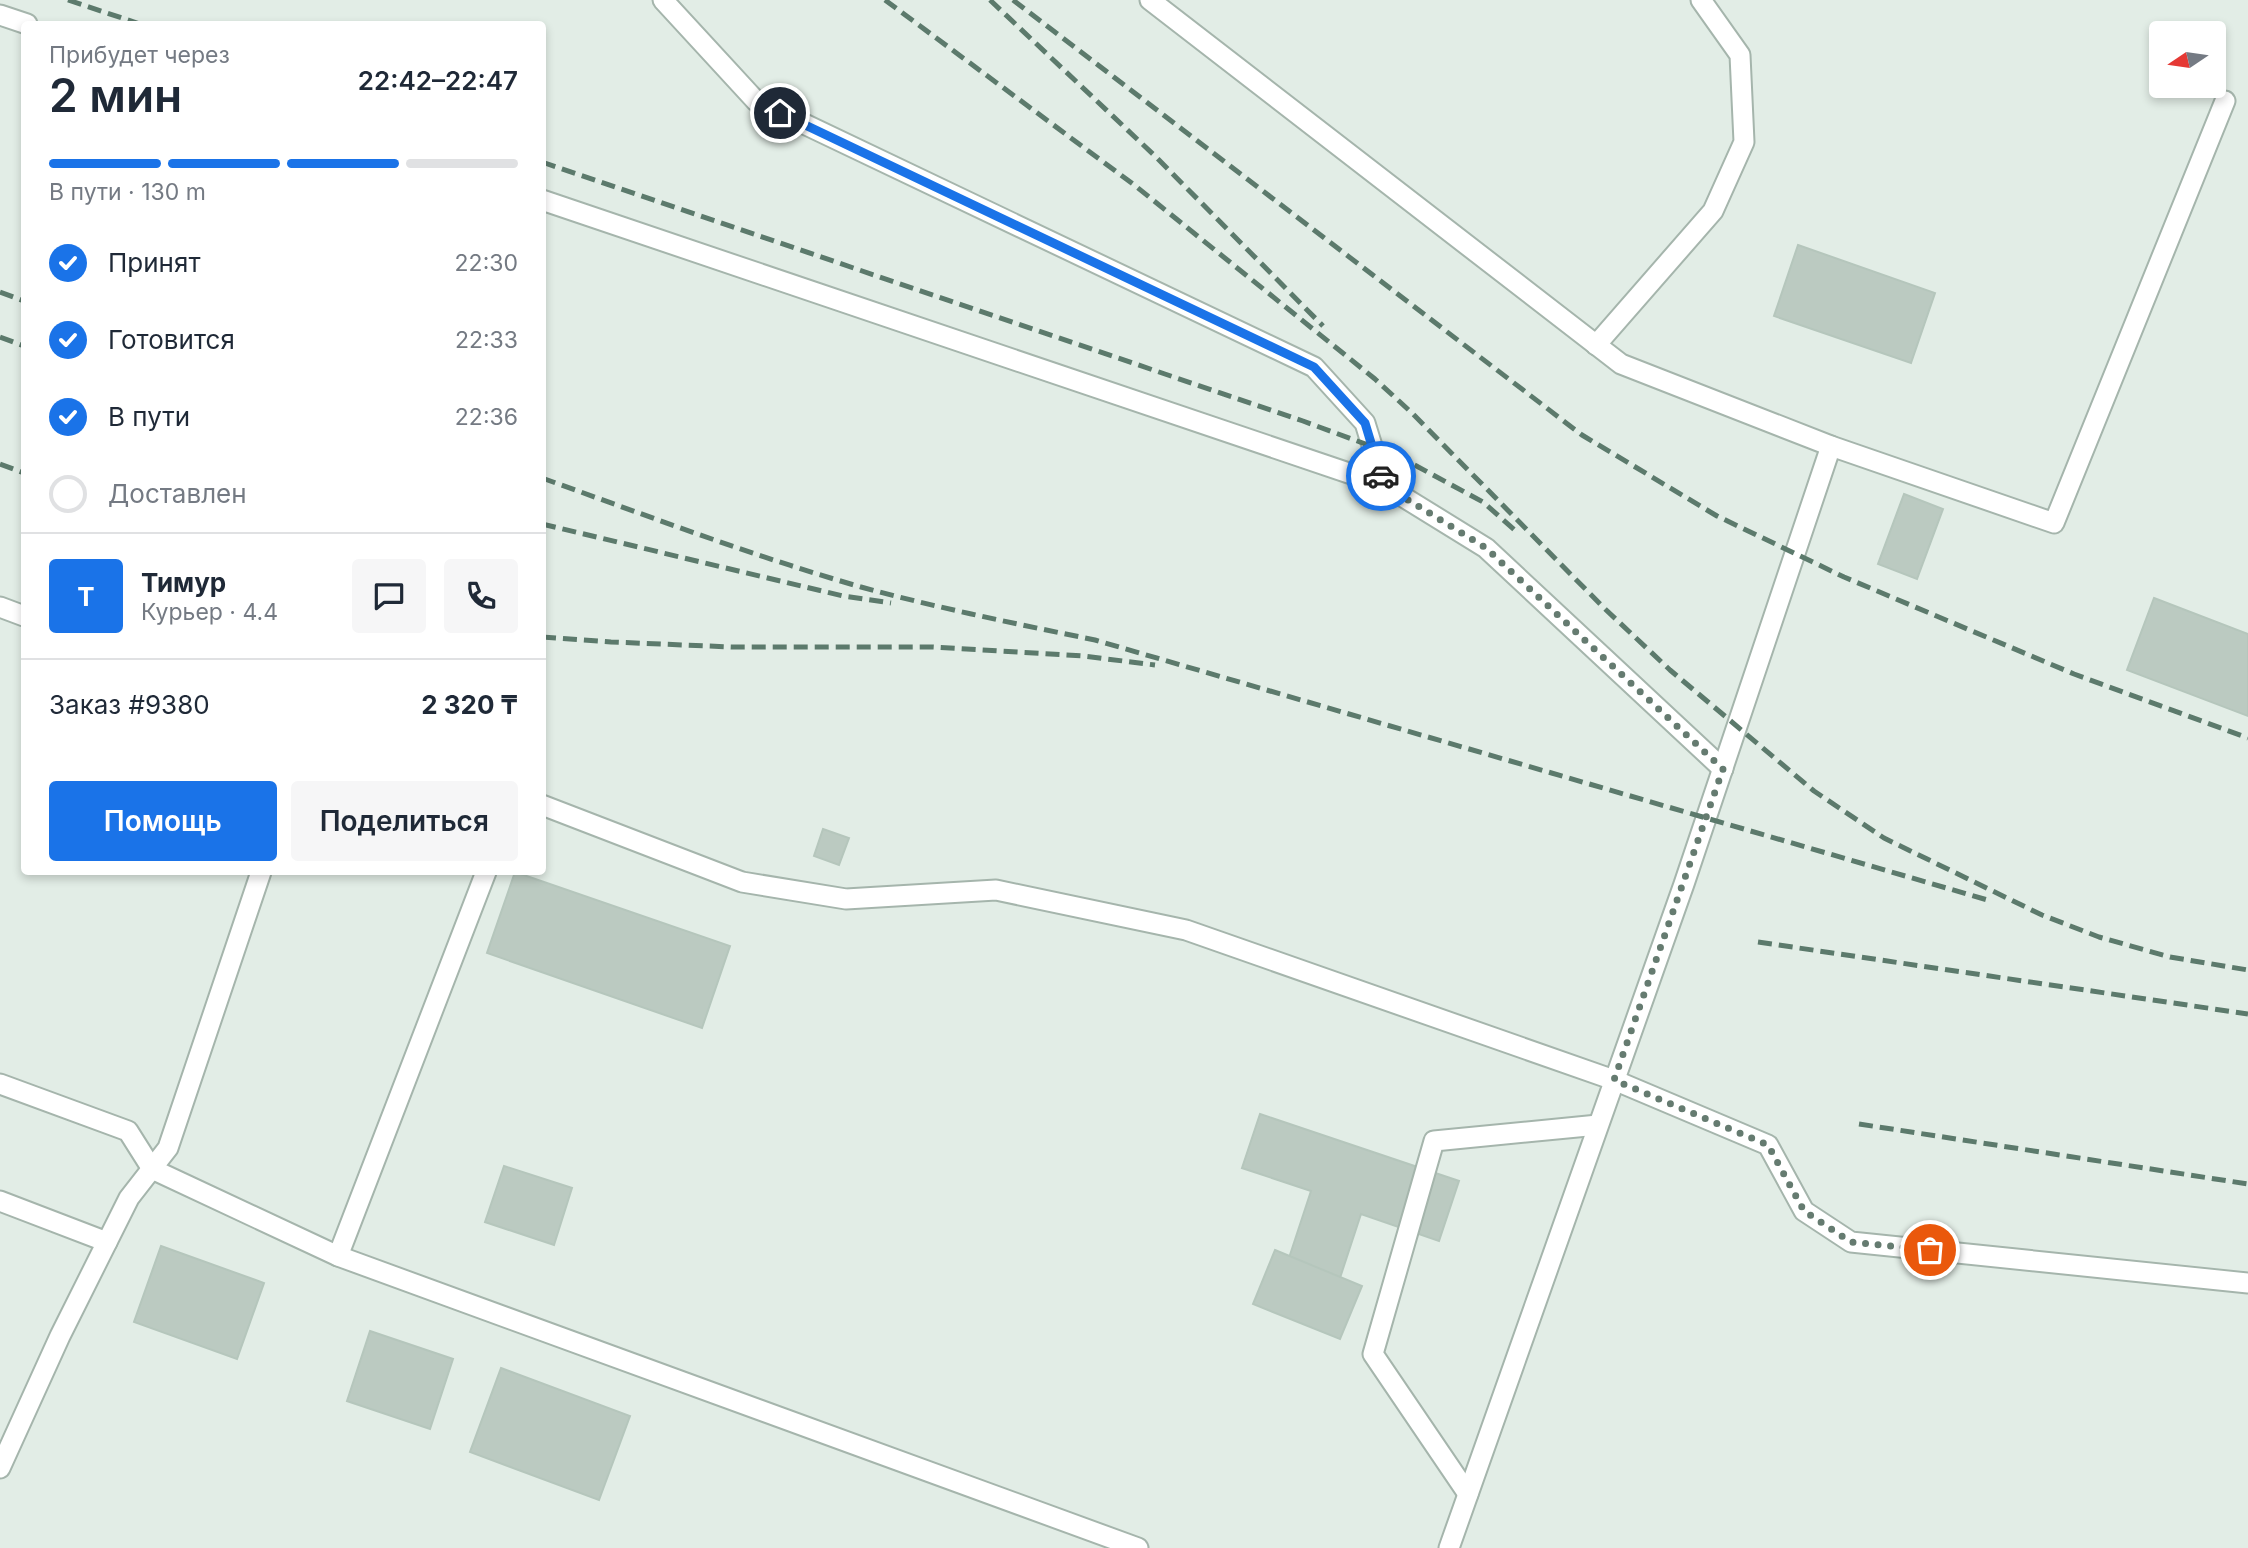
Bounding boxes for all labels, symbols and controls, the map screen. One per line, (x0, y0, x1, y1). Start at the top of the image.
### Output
north arrow (2149, 21, 2226, 98)
map controls (2149, 21, 2226, 98)
text: Прибудет через (49, 41, 230, 69)
text: 22:42–22:47 (358, 65, 518, 96)
text: 2 мин (49, 67, 182, 123)
pin (750, 83, 810, 143)
icon: home (761, 94, 799, 132)
text: В пути · 130 m (49, 178, 206, 206)
icon: check (49, 244, 87, 282)
text: Принят (108, 247, 201, 278)
text: 22:30 (455, 249, 518, 277)
icon: check (49, 321, 87, 359)
text: Готовится (108, 324, 235, 355)
text: 22:33 (455, 326, 518, 354)
icon: check (49, 398, 87, 436)
text: В пути (108, 401, 190, 432)
text: 22:36 (455, 403, 518, 431)
courier (1346, 441, 1416, 511)
icon: car (1362, 457, 1400, 495)
text: Доставлен (108, 478, 247, 509)
button: chat (352, 559, 426, 633)
button: phone (444, 559, 518, 633)
text: Тимур (141, 567, 226, 598)
text: Т (77, 581, 95, 612)
text: Курьер · 4.4 (141, 598, 278, 626)
text: Заказ #9380 (49, 689, 210, 720)
text: 2 320 ₸ (421, 689, 518, 720)
button: Помощь (49, 781, 277, 861)
button: Поделиться (291, 781, 518, 861)
pin (1900, 1220, 1960, 1280)
icon: bag (1911, 1231, 1949, 1269)

